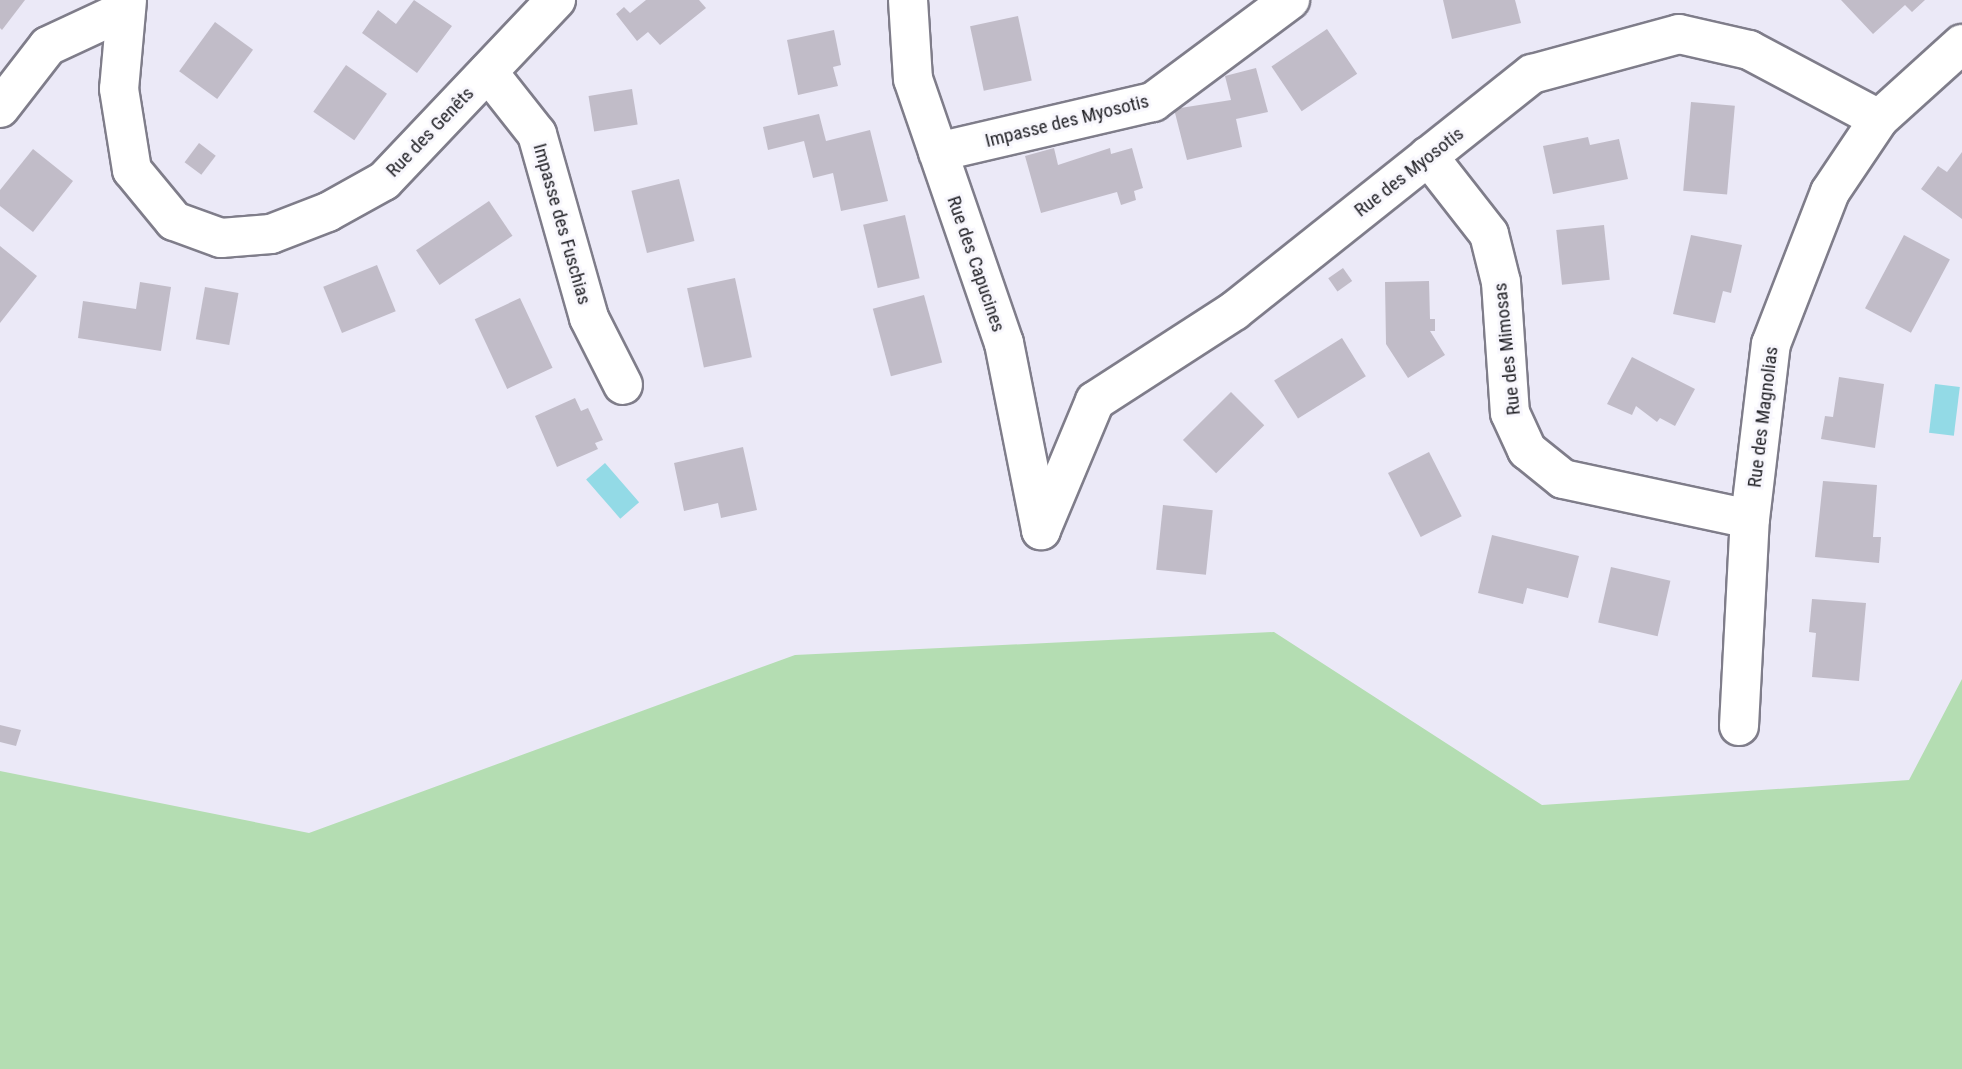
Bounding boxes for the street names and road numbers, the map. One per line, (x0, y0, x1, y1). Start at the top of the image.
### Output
street label: Rue des Genêts (381, 82, 479, 182)
street label: Impasse des Myosotis (983, 90, 1151, 152)
street label: Rue des Myosotis (1350, 122, 1468, 222)
street label: Impasse des Fuschias (528, 141, 596, 307)
street label: Rue des Capucines (942, 193, 1010, 335)
street label: Rue des Mimosas (1489, 282, 1525, 416)
street label: Rue des Magnolias (1743, 345, 1783, 489)

